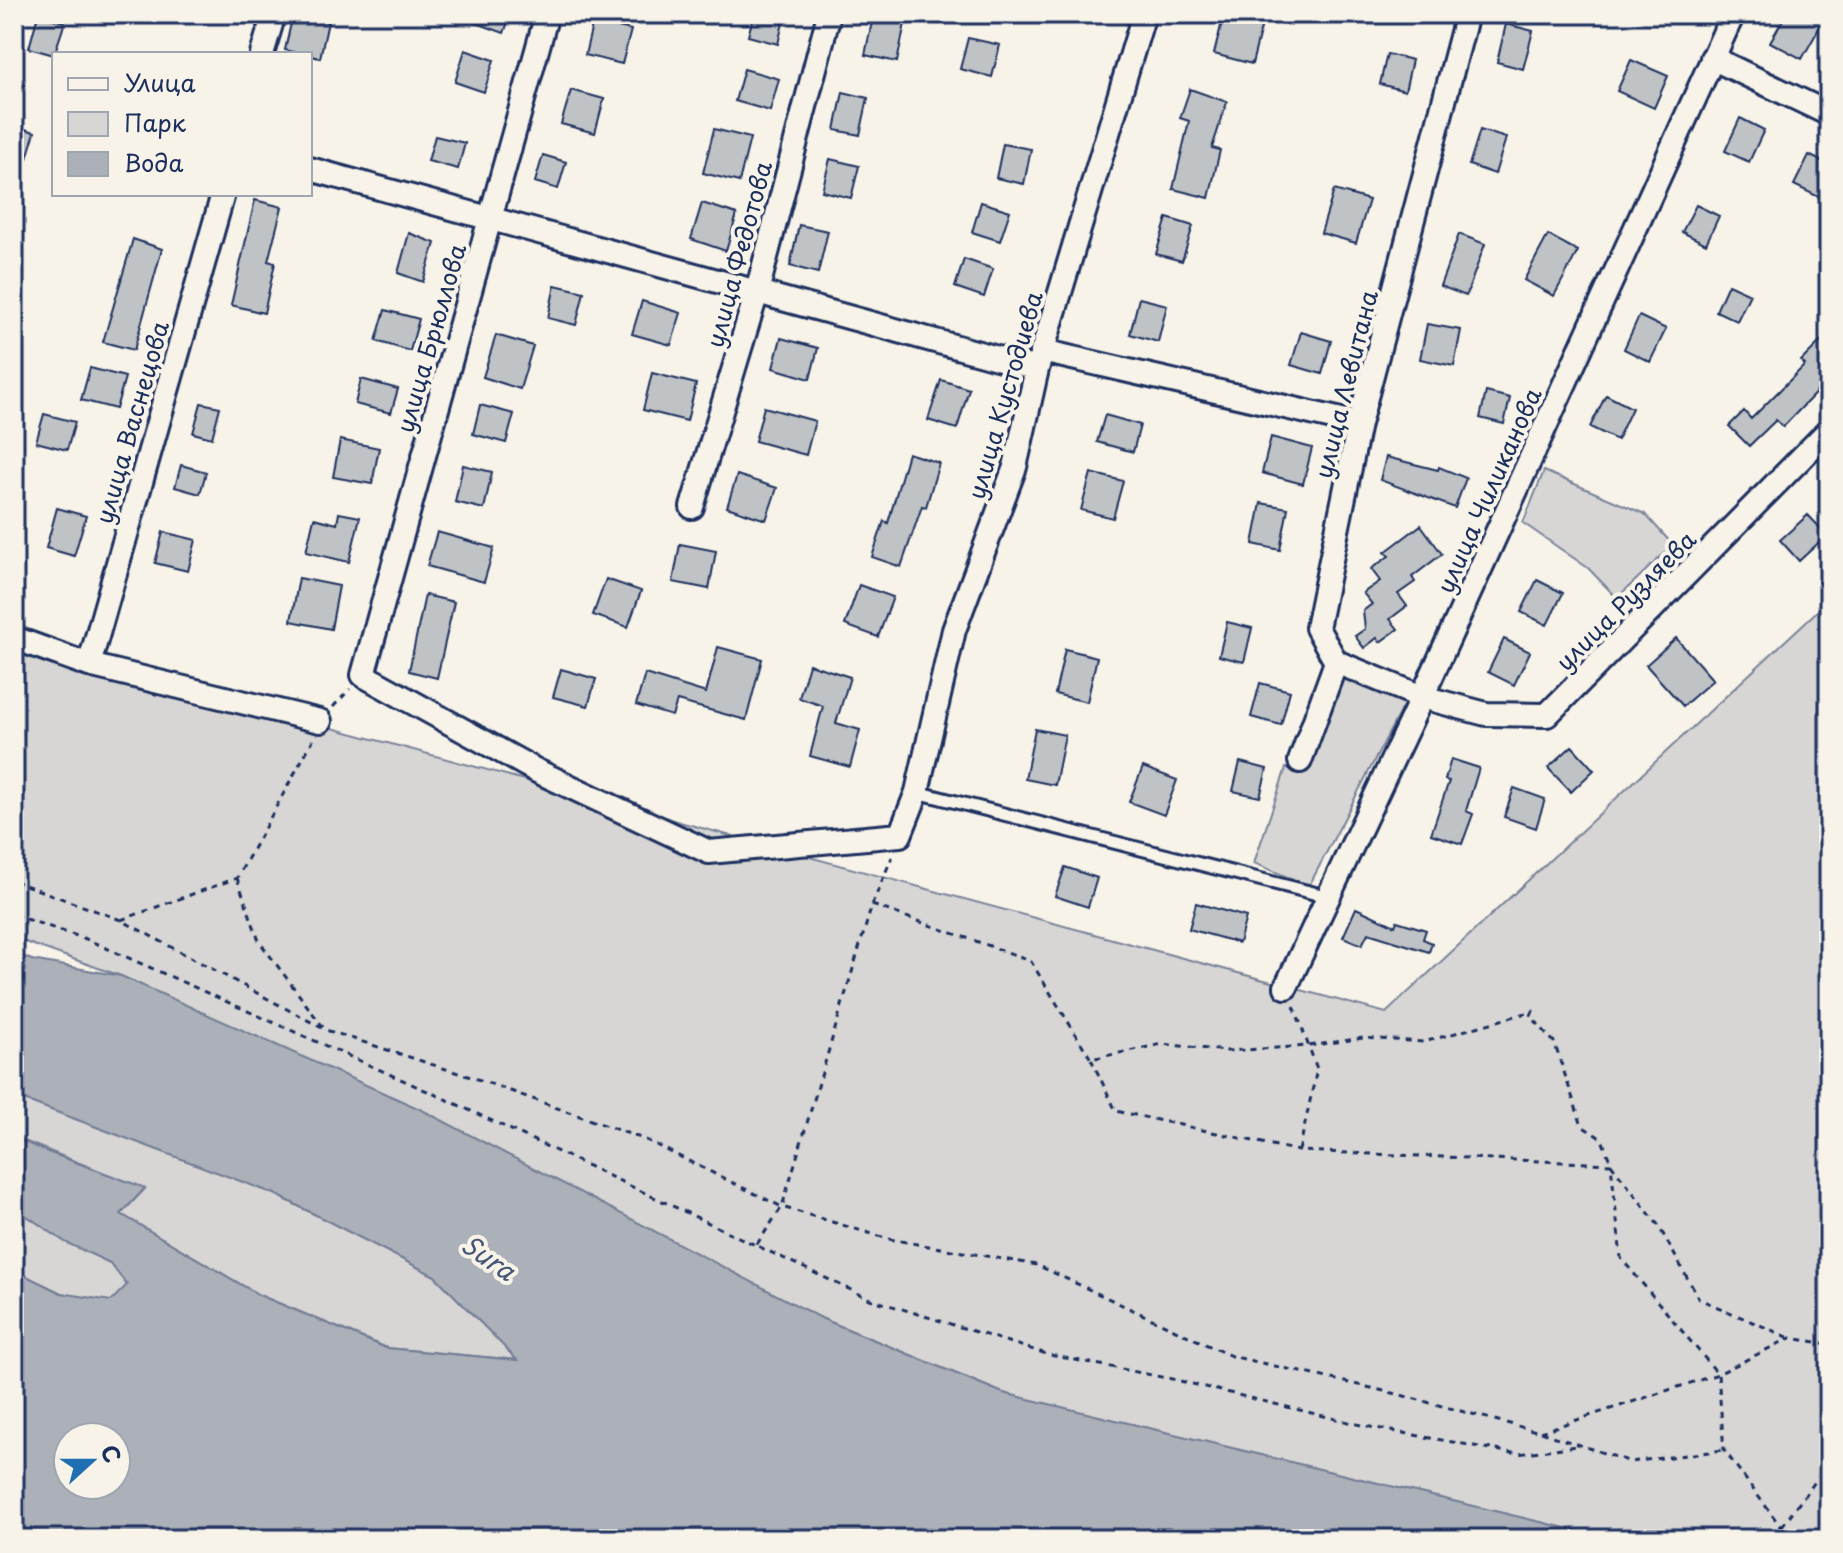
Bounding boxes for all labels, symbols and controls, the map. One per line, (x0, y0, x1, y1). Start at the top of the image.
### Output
legend (52, 52, 312, 196)
text: Улица (124, 64, 196, 100)
text: Парк (124, 104, 187, 140)
text: Вода (124, 144, 183, 180)
street label: улица Федотова (696, 157, 780, 351)
street label: улица Брюллова (386, 239, 474, 437)
street label: улица Левитана (1304, 286, 1386, 482)
street label: улица Кустодиева (957, 287, 1051, 503)
street label: улица Васнецова (85, 316, 177, 528)
street label: улица Чиликанова (1426, 381, 1550, 599)
street label: улица Рузляева (1547, 522, 1703, 678)
water label: Sura (454, 1224, 525, 1290)
north arrow (52, 1421, 132, 1501)
text: С (94, 1440, 130, 1467)

